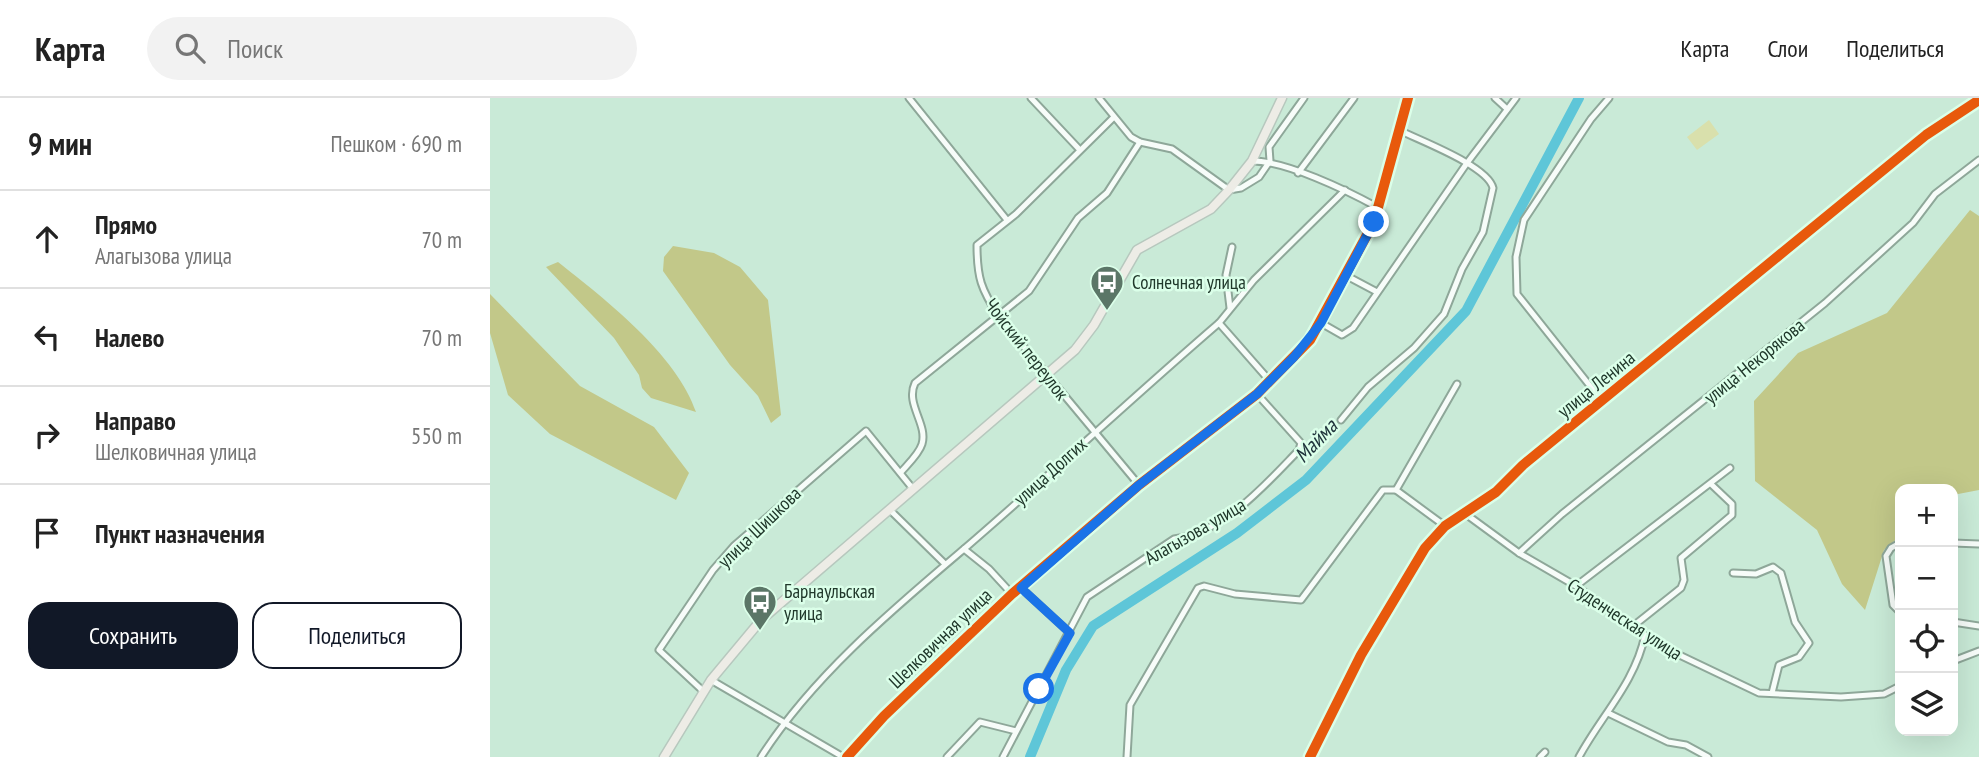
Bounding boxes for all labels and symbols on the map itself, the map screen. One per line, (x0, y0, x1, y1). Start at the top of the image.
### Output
route end (1358, 206, 1389, 237)
bus stop icon: Солнечная улица (1088, 263, 1126, 312)
place label: Солнечная улица (1132, 270, 1246, 294)
street label: Чойский переулок (980, 293, 1075, 405)
street label: улица Некорякова (1699, 313, 1809, 409)
street label: улица Ленина (1552, 345, 1640, 423)
water label: Майма (1288, 412, 1344, 468)
street label: улица Долгих (1008, 432, 1092, 510)
street label: улица Шишкова (712, 481, 806, 573)
street label: Алагызова улица (1140, 492, 1250, 570)
street label: Студенческая улица (1563, 573, 1687, 665)
place label: Барнаульская улица (784, 579, 875, 625)
bus stop icon: Барнаульская улица (741, 583, 779, 632)
street label: Шелковичная улица (884, 583, 996, 693)
route start (1023, 673, 1054, 704)

